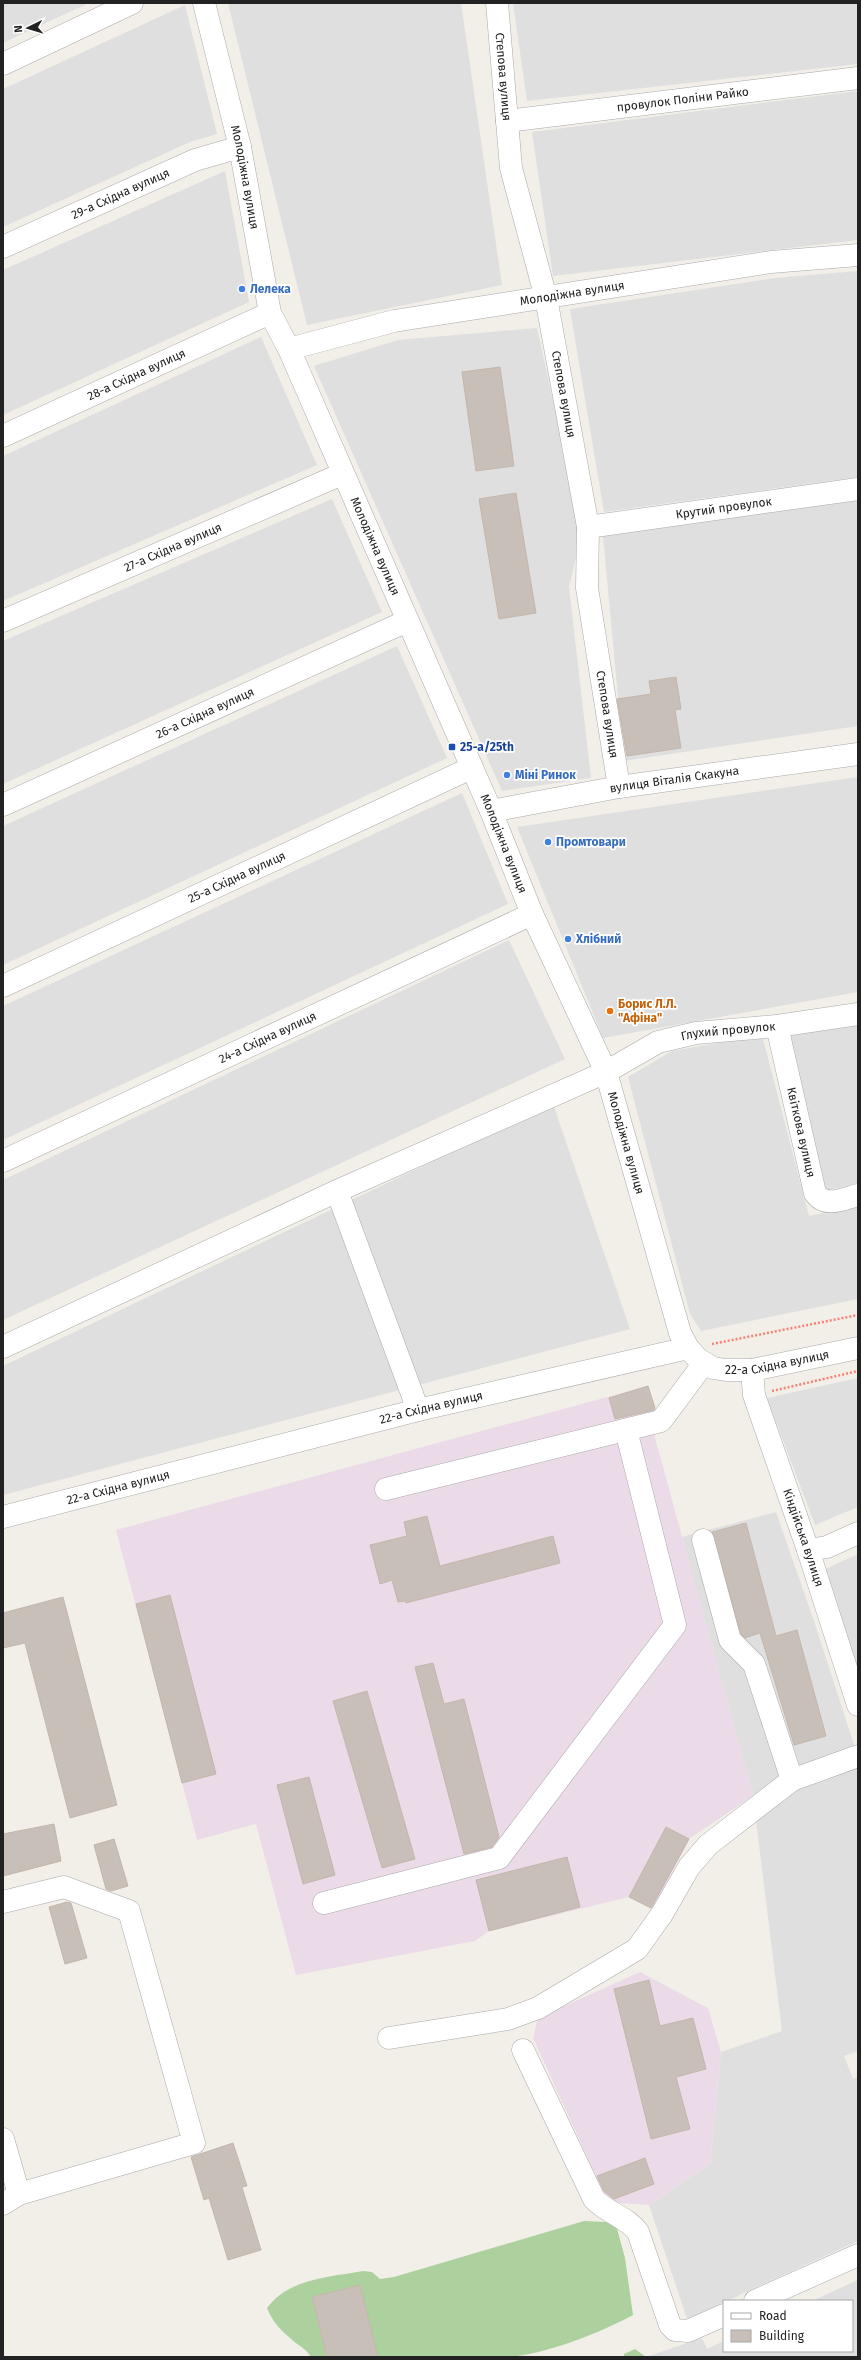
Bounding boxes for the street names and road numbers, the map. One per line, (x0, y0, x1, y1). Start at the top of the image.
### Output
street label: Степова вулиця (493, 32, 514, 121)
street label: провулок Поліни Райко (616, 84, 750, 115)
street label: Молодіжна вулиця (228, 124, 262, 230)
street label: 29-а Східна вулиця (69, 166, 172, 222)
street label: Молодіжна вулиця (519, 278, 626, 308)
street label: 28-а Східна вулиця (85, 346, 188, 403)
street label: Степова вулиця (549, 349, 579, 439)
street label: Крутий провулок (675, 494, 773, 522)
street label: Молодіжна вулиця (348, 495, 403, 597)
street label: 27-а Східна вулиця (122, 520, 224, 575)
street label: Степова вулиця (593, 670, 621, 759)
street label: 26-а Східна вулиця (154, 685, 256, 741)
street label: вулиця Віталія Скакуна (608, 764, 740, 796)
street label: Молодіжна вулиця (477, 792, 530, 895)
street label: 25-а Східна вулиця (186, 848, 288, 906)
street label: 24-а Східна вулиця (217, 1009, 319, 1066)
street label: Глухий провулок (679, 1019, 777, 1043)
street label: Квіткова вулиця (784, 1086, 818, 1179)
street label: Молодіжна вулиця (605, 1090, 647, 1196)
street label: 22-а Східна вулиця (725, 1347, 830, 1377)
street label: 22-а Східна вулиця (378, 1388, 484, 1427)
street label: 22-а Східна вулиця (65, 1467, 171, 1507)
street label: Кіндійська вулиця (780, 1487, 826, 1588)

